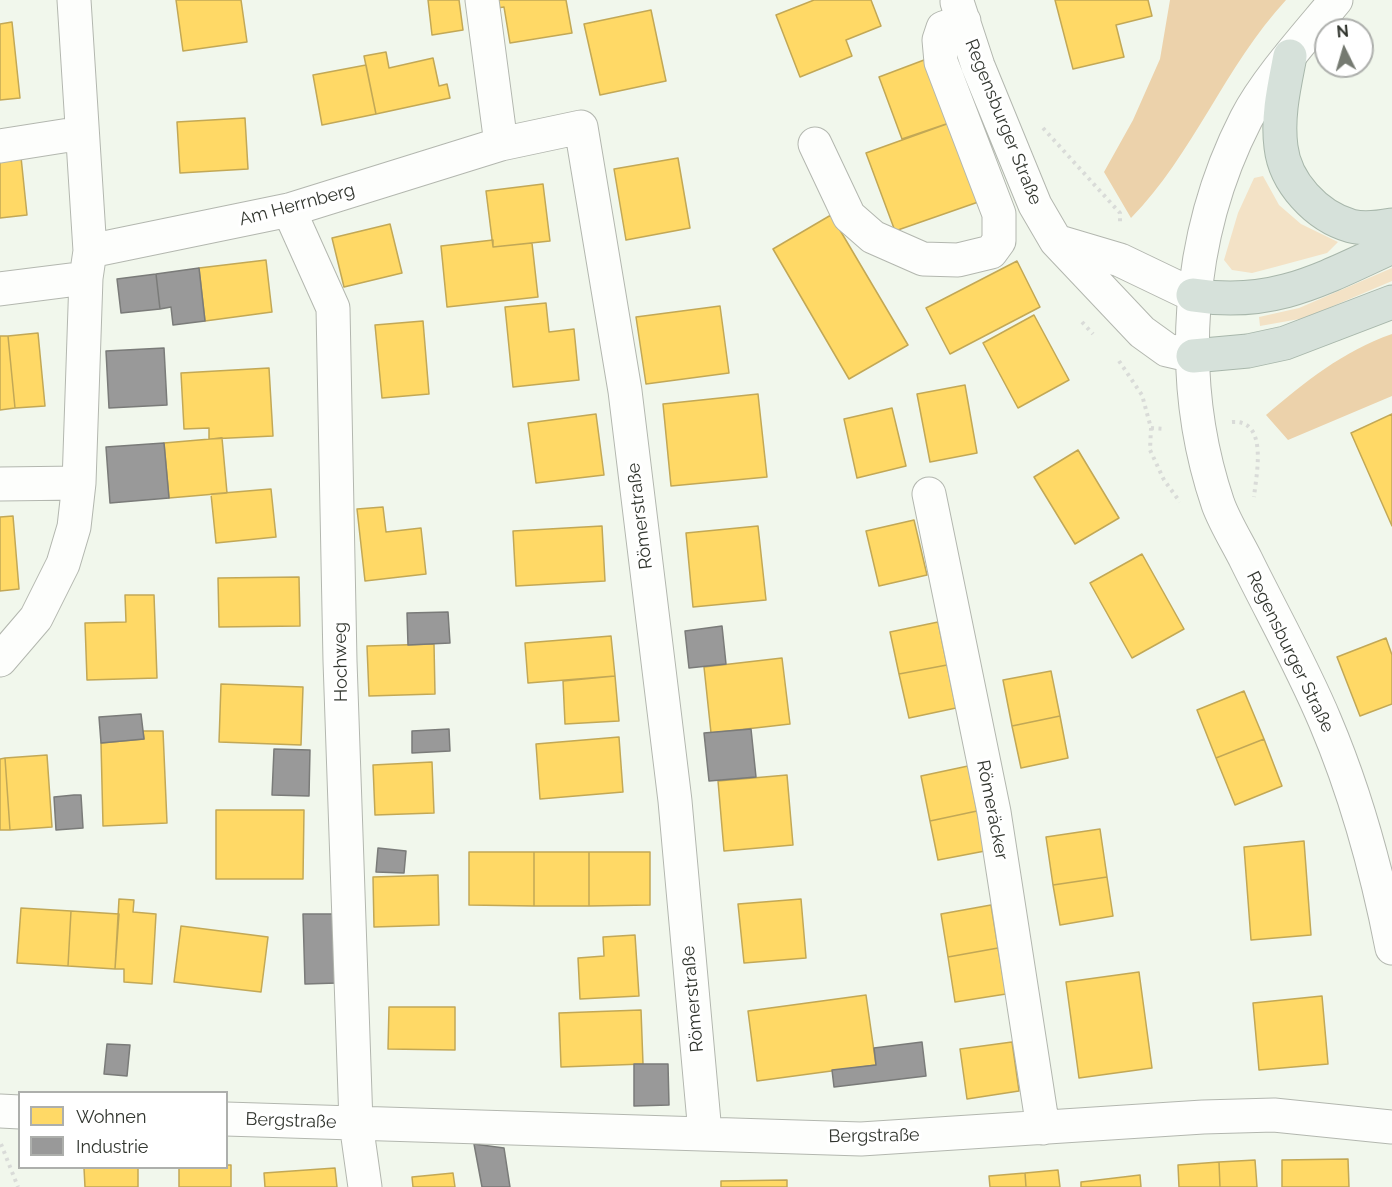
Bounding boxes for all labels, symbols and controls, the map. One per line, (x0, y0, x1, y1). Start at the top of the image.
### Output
north arrow (1314, 18, 1374, 78)
text: N (1336, 22, 1349, 42)
street label: Regensburger Straße (960, 36, 1046, 208)
street label: Am Herrnberg (237, 179, 357, 231)
street label: Römerstraße (623, 462, 657, 570)
street label: Regensburger Straße (1242, 568, 1338, 736)
street label: Hochweg (330, 622, 352, 702)
street label: Römeräcker (972, 758, 1012, 862)
street label: Römerstraße (678, 945, 708, 1053)
legend (18, 1091, 228, 1169)
text: Wohnen (76, 1106, 146, 1127)
street label: Bergstraße (245, 1109, 337, 1133)
street label: Bergstraße (828, 1124, 920, 1148)
text: Industrie (76, 1136, 148, 1157)

